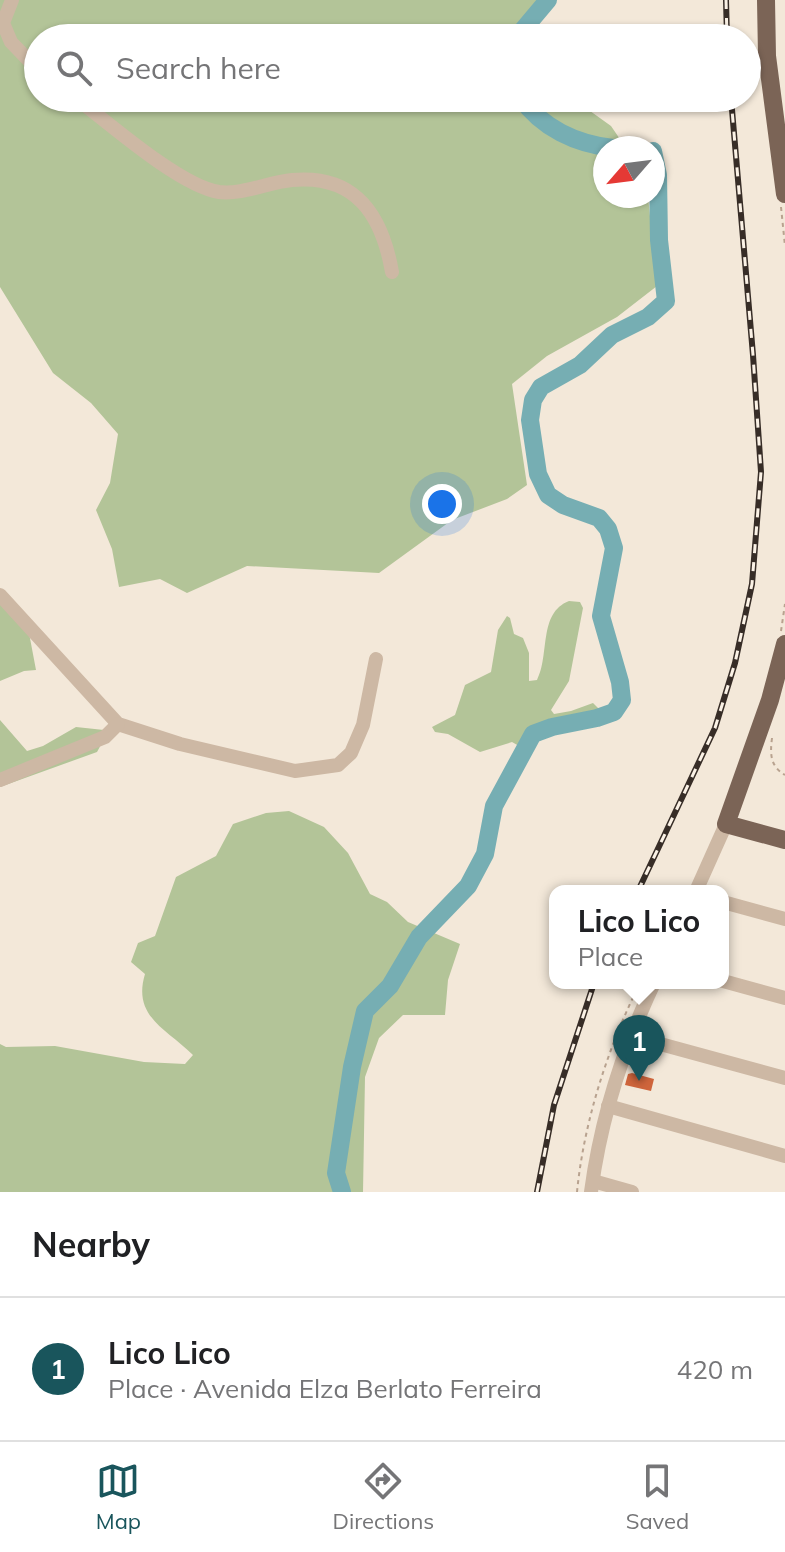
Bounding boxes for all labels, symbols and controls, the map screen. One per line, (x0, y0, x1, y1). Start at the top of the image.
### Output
search box (24, 24, 761, 112)
icon: search (52, 46, 96, 90)
text: Search here (116, 49, 281, 87)
north arrow (593, 136, 665, 208)
your location (422, 484, 462, 524)
popup (549, 885, 729, 989)
text: Lico Lico (578, 902, 700, 940)
text: Place (578, 940, 643, 973)
pin: 1 (613, 1015, 665, 1081)
text: Nearby (32, 1223, 150, 1266)
text: Lico Lico (108, 1334, 231, 1372)
text: 1 (50, 1353, 66, 1386)
text: 420 m (677, 1353, 753, 1386)
text: Place · Avenida Elza Berlato Ferreira (108, 1372, 542, 1405)
tab: Map (96, 1459, 141, 1535)
tab: Directions (333, 1459, 434, 1535)
tab: Saved (626, 1459, 689, 1535)

